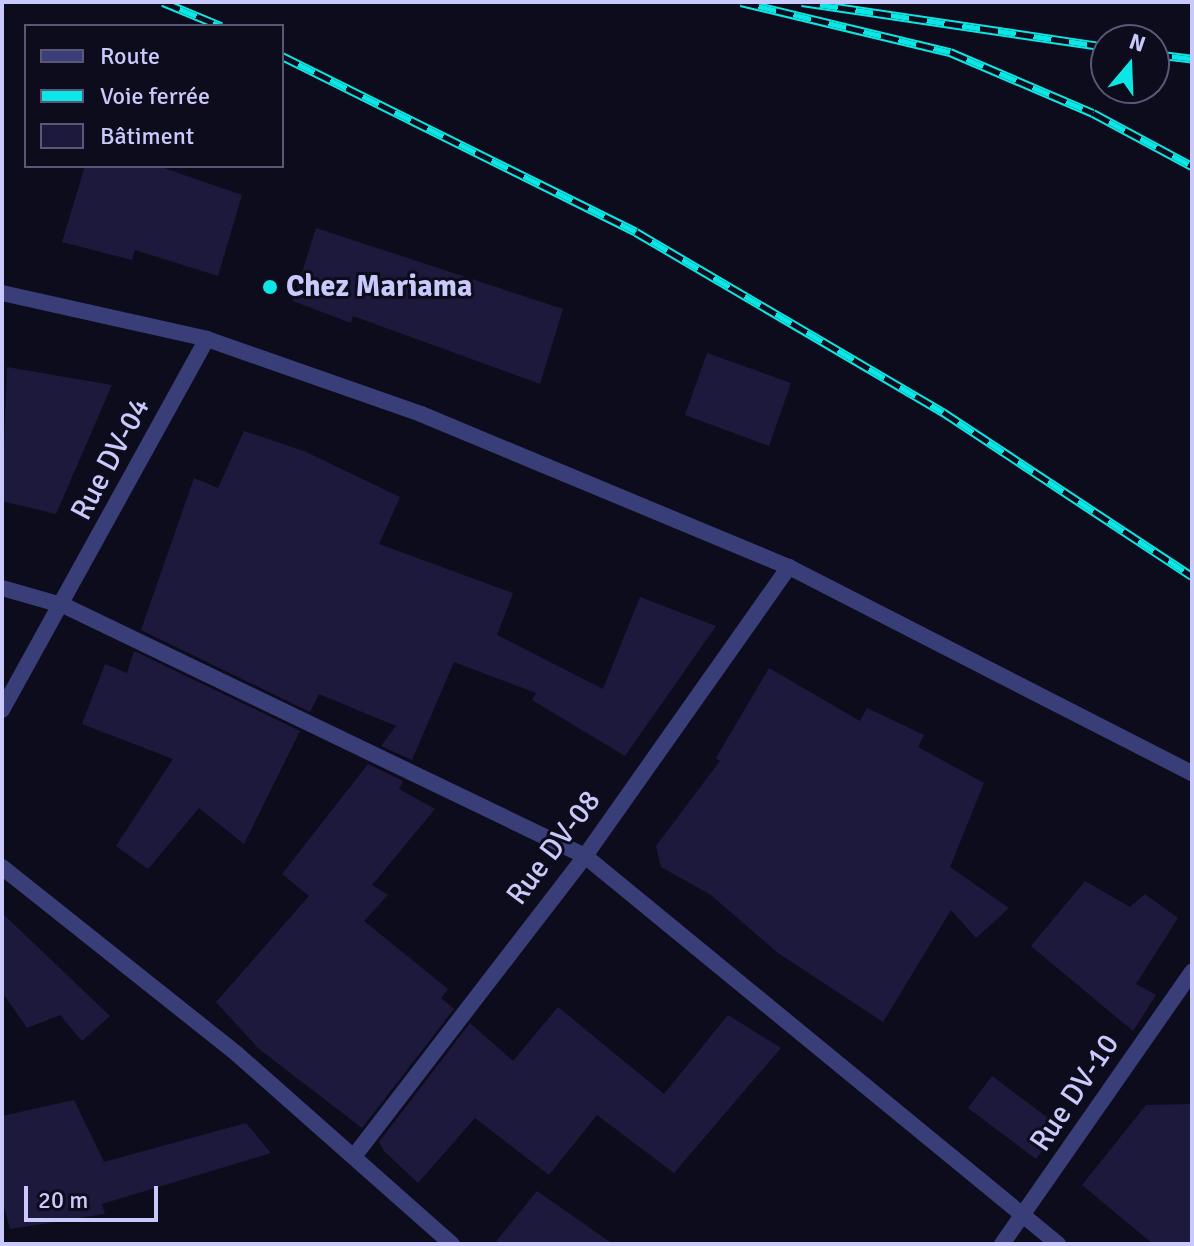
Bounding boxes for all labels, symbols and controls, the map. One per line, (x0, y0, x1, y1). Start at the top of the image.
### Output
legend (24, 24, 284, 168)
north arrow (1090, 24, 1170, 104)
text: N (1126, 27, 1149, 58)
text: Route (100, 41, 160, 71)
text: Voie ferrée (100, 81, 210, 111)
text: Bâtiment (100, 121, 194, 151)
place label: Chez Mariama (286, 269, 472, 305)
marker: Chez Mariama (261, 278, 279, 296)
street label: Rue DV-04 (64, 392, 158, 526)
street label: Rue DV-08 (499, 784, 609, 912)
street label: Rue DV-10 (1023, 1028, 1127, 1158)
scale bar (28, 1170, 162, 1220)
text: 20 m (38, 1185, 88, 1215)

